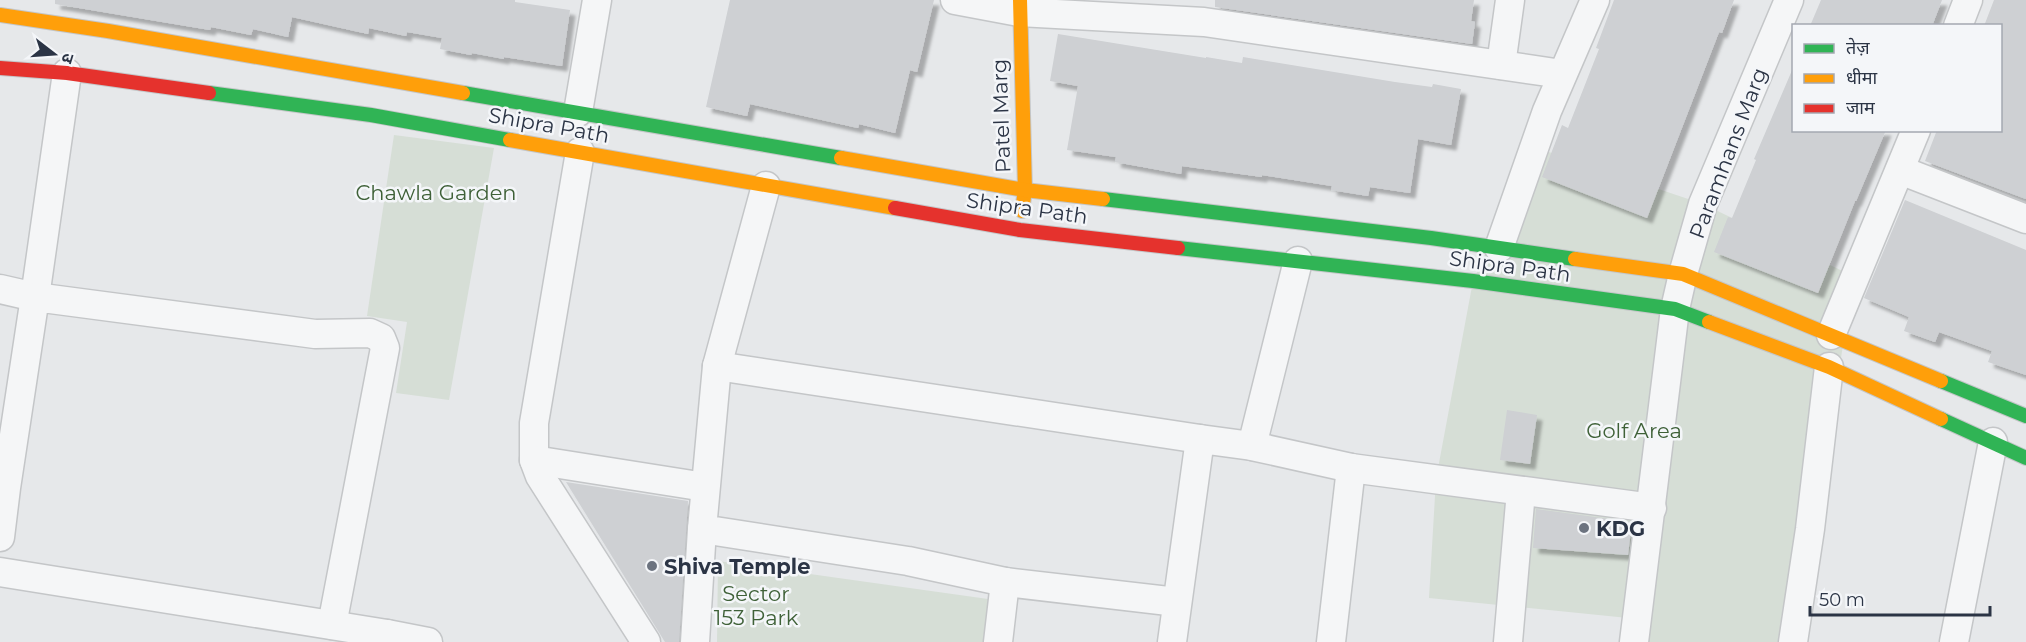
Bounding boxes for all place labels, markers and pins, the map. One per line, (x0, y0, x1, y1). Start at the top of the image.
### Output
place label: KDG (1596, 516, 1645, 541)
marker: KDG (1577, 521, 1591, 535)
place label: Shiva Temple (664, 554, 810, 579)
marker: Shiva Temple (645, 559, 659, 573)

